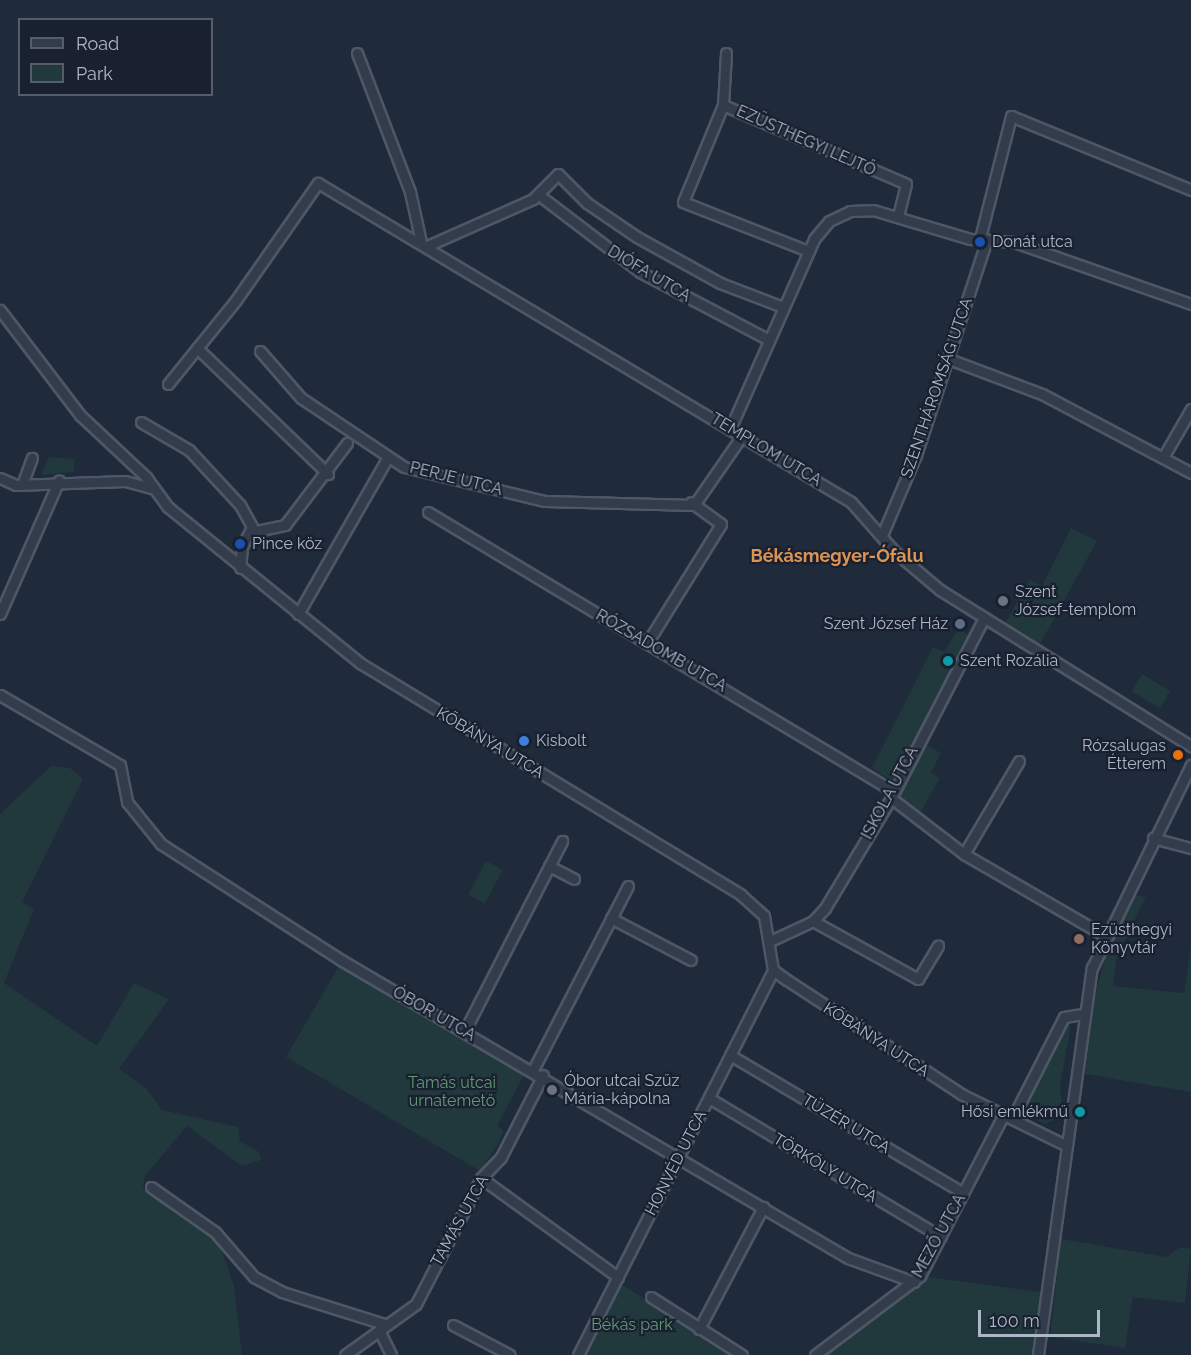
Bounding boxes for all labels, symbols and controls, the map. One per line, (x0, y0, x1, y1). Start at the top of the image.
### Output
legend (18, 18, 213, 96)
text: Road (76, 33, 119, 54)
text: Park (76, 63, 113, 84)
street label: EZÜSTHEGYI LEJTŐ (733, 102, 879, 180)
place label: Donát utca (992, 232, 1073, 252)
marker: Donát utca (973, 235, 987, 249)
street label: DIÓFA UTCA (604, 242, 694, 306)
street label: SZENTHÁROMSÁG UTCA (897, 295, 977, 481)
street label: TEMPLOM UTCA (707, 409, 825, 491)
street label: PERJE UTCA (408, 458, 504, 500)
place label: Pince köz (252, 534, 322, 554)
marker: Pince köz (233, 537, 247, 551)
district label: Békásmegyer-Ófalu (750, 545, 924, 567)
place label: Szent József-templom (1015, 582, 1136, 620)
marker: Szent József-templom (996, 594, 1010, 608)
street label: RÓZSADOMB UTCA (592, 606, 730, 696)
place label: Szent József Ház (823, 614, 948, 634)
marker: Szent József Ház (953, 617, 967, 631)
place label: Szent Rozália (960, 651, 1058, 671)
marker: Szent Rozália (941, 654, 955, 668)
street label: KŐBÁNYA UTCA (433, 703, 547, 783)
place label: Kisbolt (536, 731, 587, 751)
marker: Kisbolt (517, 734, 531, 748)
place label: Rózsalugas Étterem (1082, 736, 1166, 774)
street label: ISKOLA UTCA (857, 743, 923, 843)
marker: Rózsalugas Étterem (1171, 748, 1185, 762)
place label: Ezüsthegyi Könyvtár (1091, 920, 1172, 958)
marker: Ezüsthegyi Könyvtár (1072, 932, 1086, 946)
street label: ÓBOR UTCA (389, 983, 479, 1045)
street label: KŐBÁNYA UTCA (819, 999, 933, 1081)
place label: Óbor utcai Szűz Mária-kápolna (564, 1071, 680, 1109)
park label: Tamás utcai urnatemető (408, 1073, 496, 1111)
marker: Óbor utcai Szűz Mária-kápolna (545, 1083, 559, 1097)
street label: TÜZÉR UTCA (799, 1090, 893, 1158)
place label: Hősi emlékmű (961, 1102, 1068, 1122)
marker: Hősi emlékmű (1073, 1105, 1087, 1119)
street label: HONVÉD UTCA (641, 1107, 711, 1219)
street label: TÖRKÖLY UTCA (769, 1129, 881, 1207)
street label: TAMÁS UTCA (427, 1172, 493, 1270)
street label: MEZŐ UTCA (908, 1191, 970, 1281)
scale bar (981, 1298, 1102, 1336)
text: 100 m (989, 1310, 1040, 1331)
park label: Békás park (591, 1315, 673, 1335)

